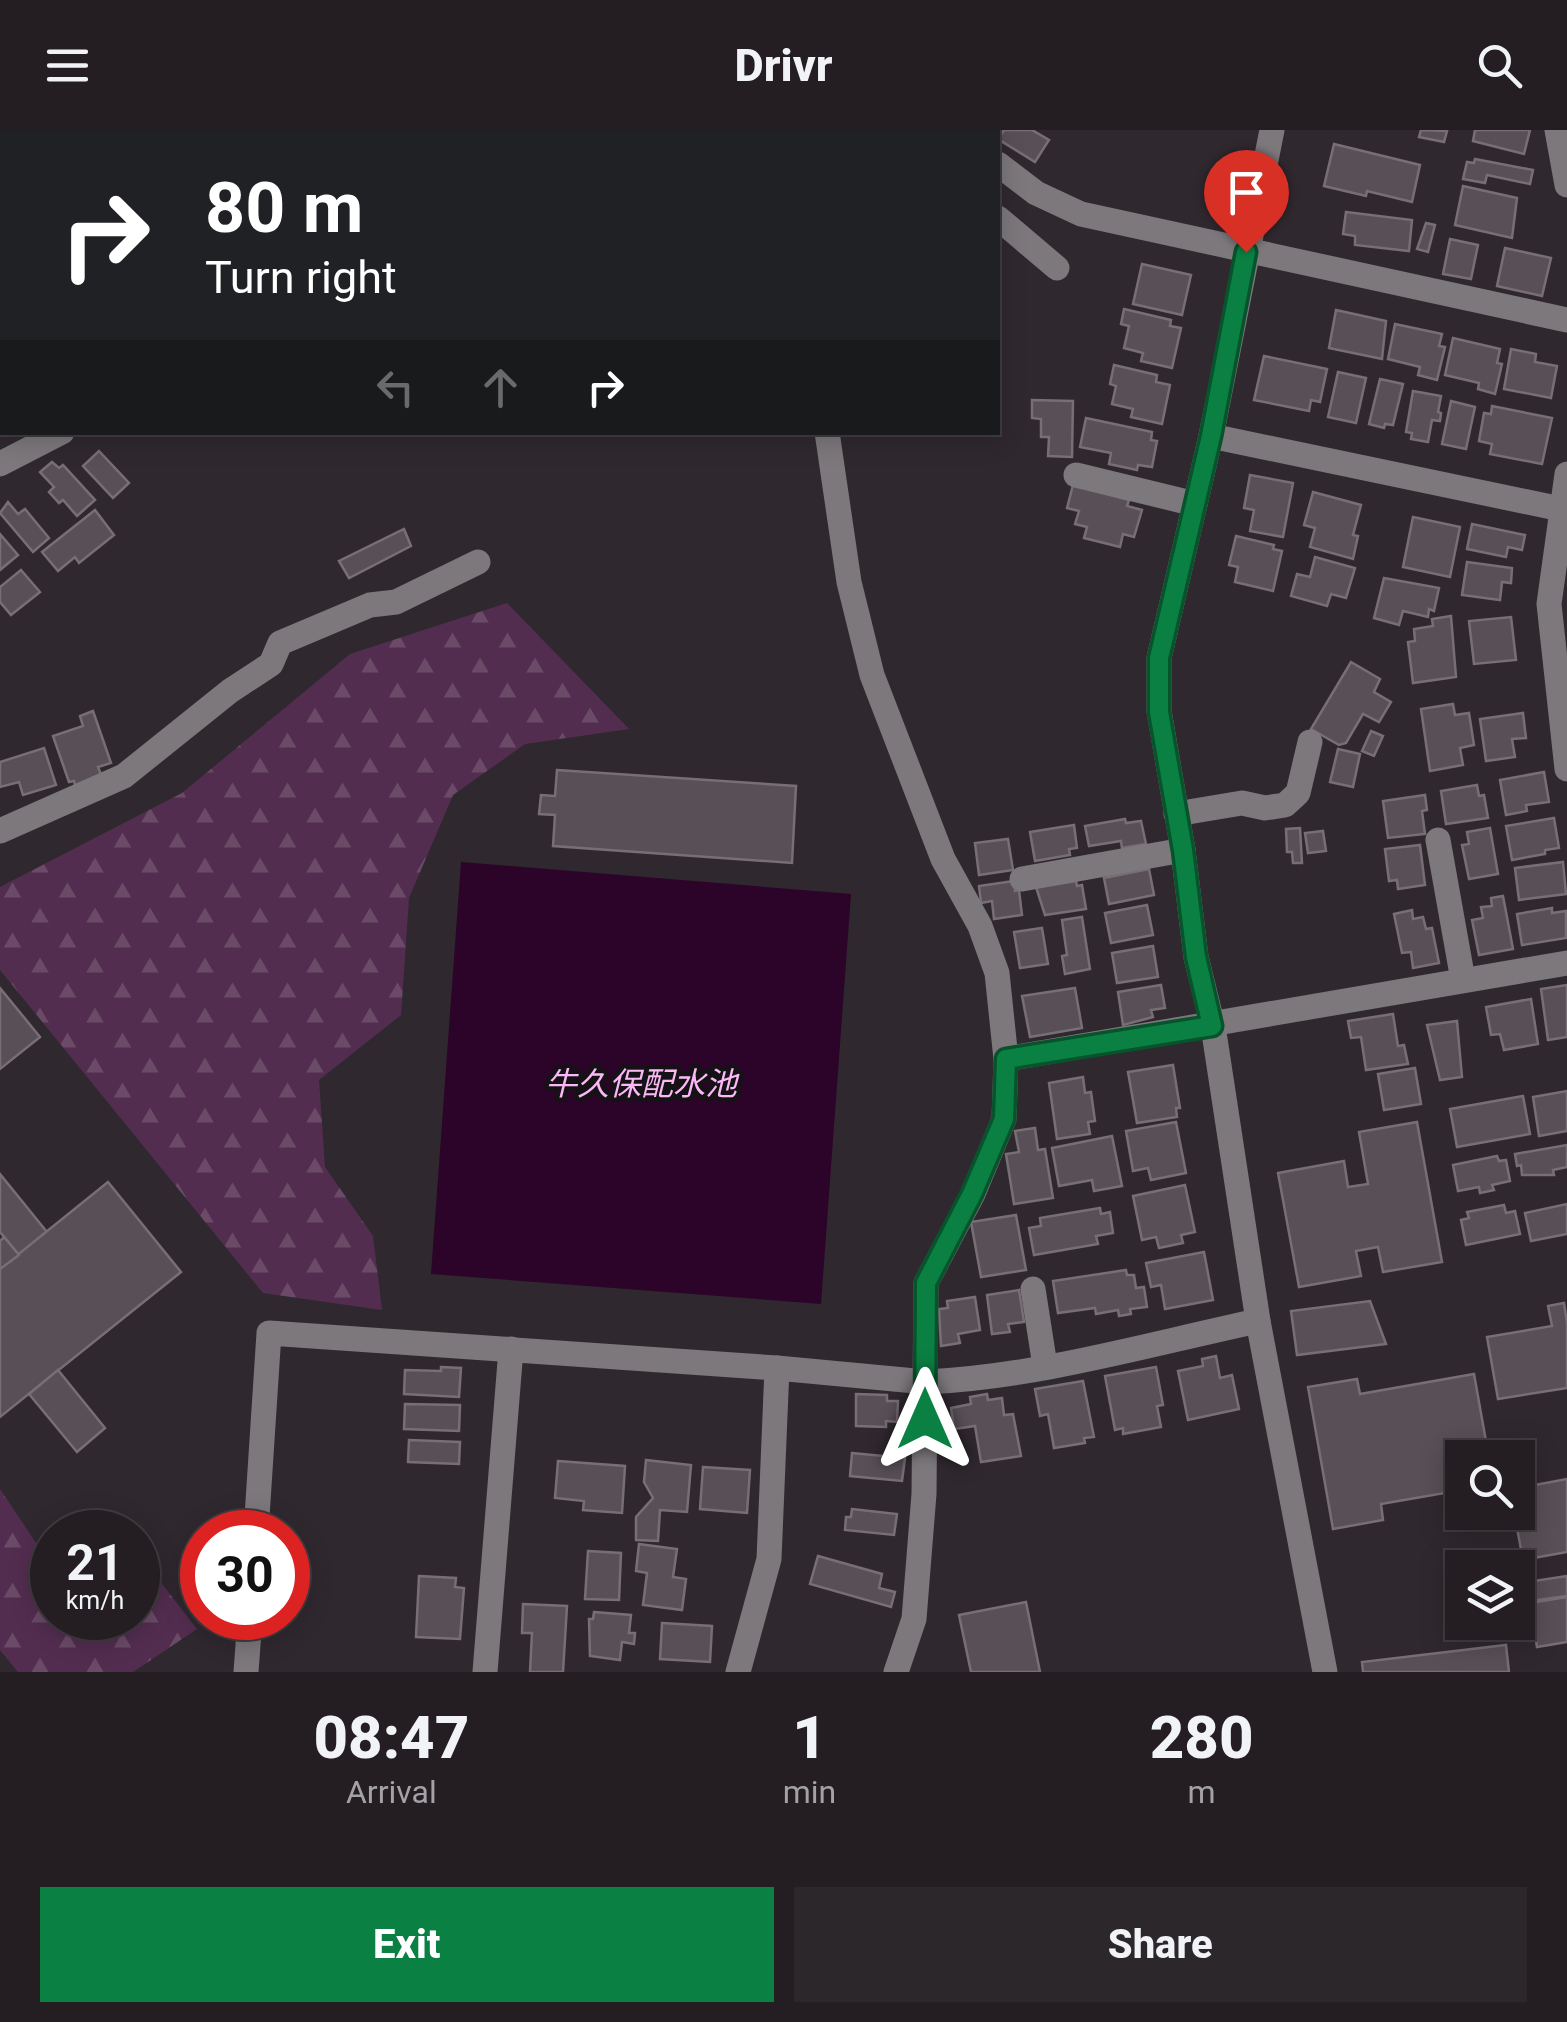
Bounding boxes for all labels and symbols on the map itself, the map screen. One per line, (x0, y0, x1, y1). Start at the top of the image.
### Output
pin (1204, 150, 1289, 253)
water label: 牛久保配水池 (545, 1065, 740, 1103)
position arrow (873, 1367, 977, 1471)
speed limit sign: 30 (180, 1510, 310, 1640)

